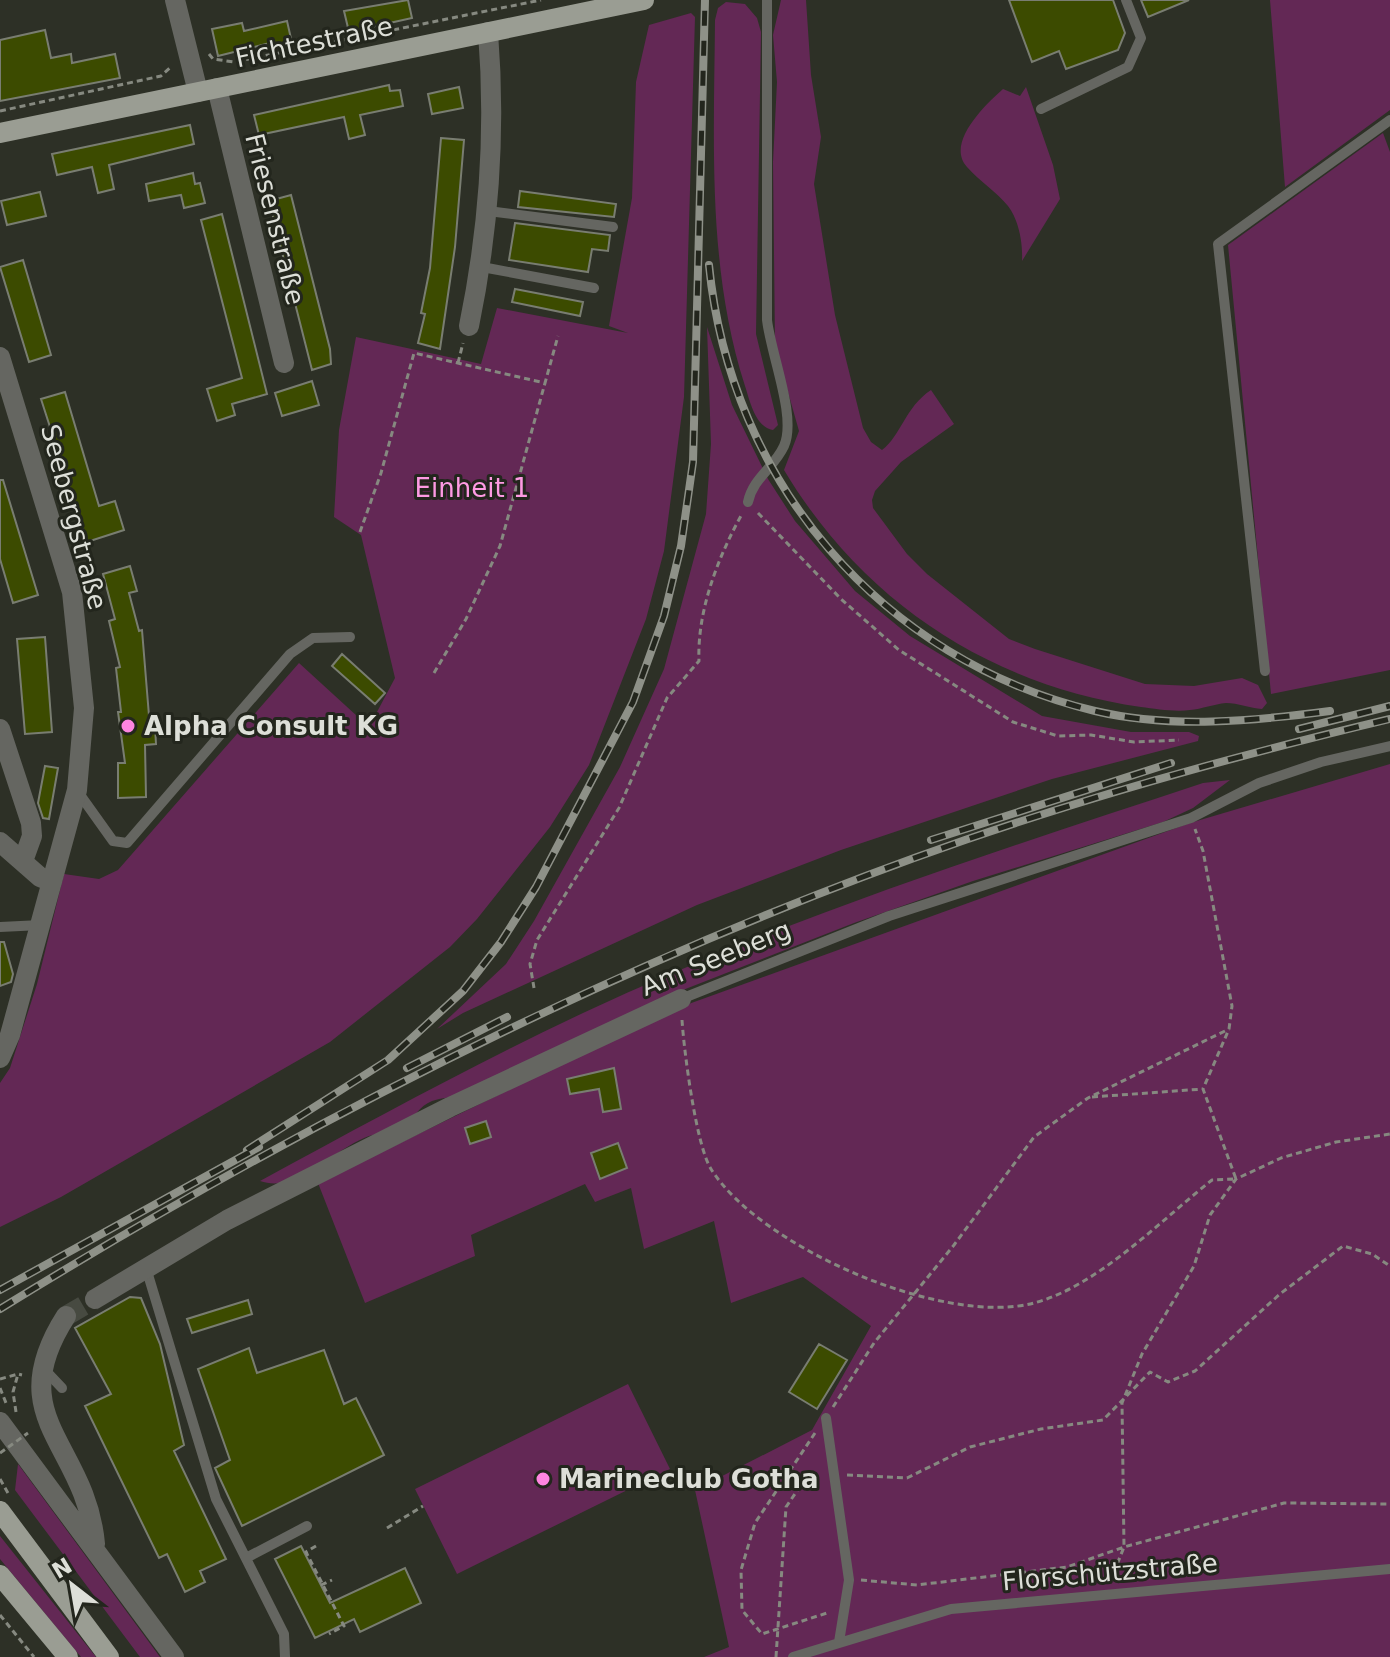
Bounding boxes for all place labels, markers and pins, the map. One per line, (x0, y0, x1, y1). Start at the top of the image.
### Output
place label: Alpha Consult KG (144, 711, 398, 741)
marker: Alpha Consult KG (119, 717, 137, 735)
place label: Marineclub Gotha (559, 1464, 818, 1494)
marker: Marineclub Gotha (534, 1470, 552, 1488)

